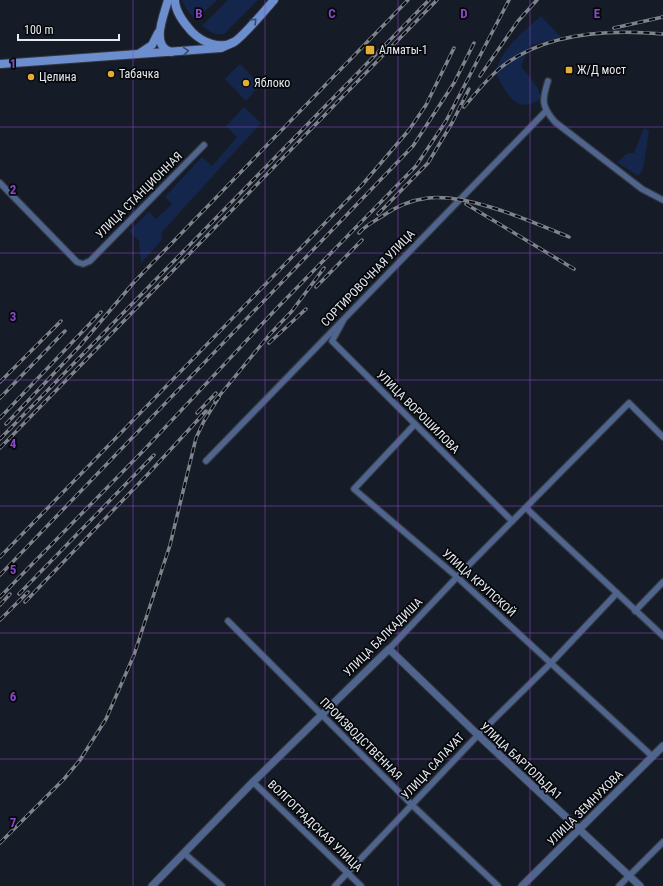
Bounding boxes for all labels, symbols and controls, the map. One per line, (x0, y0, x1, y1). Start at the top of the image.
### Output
text: B (195, 6, 203, 21)
text: C (328, 6, 336, 21)
text: D (460, 6, 468, 21)
text: E (594, 6, 601, 21)
scale bar (18, 16, 119, 42)
one-way arrow (249, 18, 257, 26)
text: 100 m (24, 23, 54, 37)
place label: Алматы-1 (379, 43, 428, 57)
marker: Алматы-1 (364, 44, 376, 56)
one-way arrow (183, 47, 189, 56)
text: 1 (10, 56, 16, 71)
place label: Ж/Д мост (577, 63, 626, 77)
marker: Ж/Д мост (564, 65, 574, 75)
place label: Табачка (119, 67, 159, 81)
marker: Табачка (106, 69, 116, 79)
place label: Целина (39, 70, 77, 84)
marker: Целина (26, 72, 36, 82)
place label: Яблоко (254, 76, 290, 90)
marker: Яблоко (241, 78, 251, 88)
street label: УЛИЦА СТАНЦИОННАЯ (93, 149, 185, 241)
text: 2 (10, 182, 17, 197)
street label: СОРТИРОВОЧНАЯ УЛИЦА (318, 227, 418, 329)
text: 3 (10, 309, 16, 324)
street label: УЛИЦА ВОРОШИЛОВА (374, 368, 462, 456)
text: 4 (10, 436, 17, 451)
street label: УЛИЦА КРУПСКОЙ (439, 546, 519, 620)
text: 5 (10, 562, 17, 577)
street label: УЛИЦА БАЛКАДИША (341, 595, 425, 679)
text: 6 (10, 689, 17, 704)
street label: ПРОИЗВОДСТВЕННАЯ (317, 695, 405, 783)
street label: УЛИЦА БАРТОЛЬДА1 (477, 720, 565, 802)
street label: УЛИЦА САЛАУАТ (399, 730, 467, 802)
street label: УЛИЦА ЗЕМНУХОВА (544, 767, 626, 849)
street label: ВОЛГОГРАДСКАЯ УЛИЦА (265, 777, 365, 875)
text: 7 (10, 815, 17, 830)

